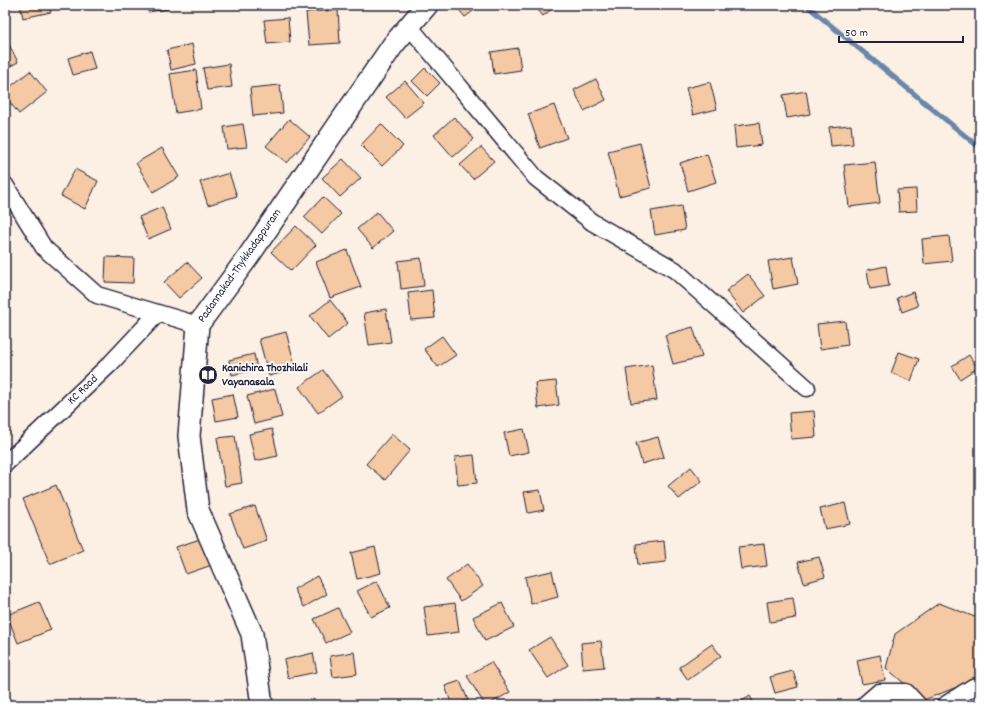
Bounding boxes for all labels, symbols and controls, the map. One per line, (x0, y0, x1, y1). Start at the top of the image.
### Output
scale bar (839, 18, 963, 44)
text: 50 m (845, 25, 868, 42)
street label: Padannakad-Thykkadappuram (194, 206, 286, 326)
place label: Kanichira Thozhilali Vayanasala (222, 360, 308, 391)
library icon: Kanichira Thozhilali Vayanasala (197, 364, 219, 386)
street label: KC Road (64, 371, 102, 409)

